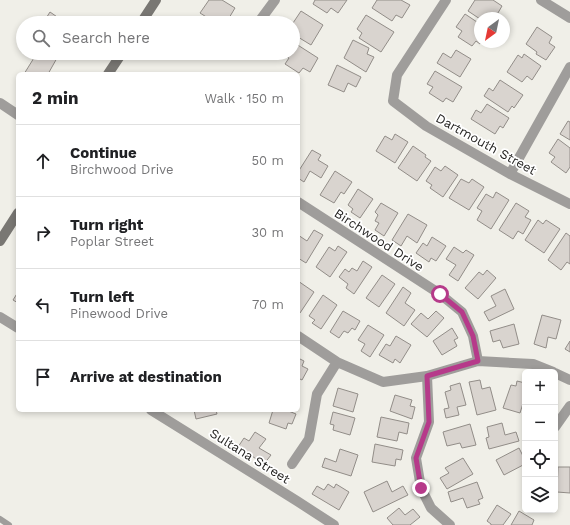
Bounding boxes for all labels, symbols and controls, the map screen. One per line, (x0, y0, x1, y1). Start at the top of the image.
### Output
north arrow (474, 12, 510, 48)
search box (16, 16, 300, 60)
icon: search (30, 27, 52, 49)
text: Search here (62, 29, 150, 47)
text: 2 min (32, 88, 78, 108)
text: Walk · 150 m (205, 91, 284, 106)
street label: Dartmouth Street (433, 110, 539, 178)
text: Continue (70, 144, 137, 162)
icon: ahead (32, 150, 54, 172)
text: 50 m (252, 153, 284, 168)
text: Birchwood Drive (70, 162, 173, 177)
street label: Birchwood Drive (332, 206, 426, 274)
text: Turn right (70, 216, 143, 234)
icon: right (32, 222, 54, 244)
text: 30 m (252, 225, 284, 240)
text: Poplar Street (70, 234, 154, 249)
route start (431, 285, 449, 303)
text: Turn left (70, 288, 134, 306)
icon: left (32, 294, 54, 316)
text: 70 m (252, 297, 284, 312)
text: Pinewood Drive (70, 306, 168, 321)
icon: arrive (32, 366, 54, 388)
text: Arrive at destination (70, 368, 222, 386)
map controls (522, 369, 558, 513)
button: + (522, 369, 558, 405)
button: − (522, 405, 558, 441)
street label: Sultana Street (207, 425, 293, 487)
button: locate (522, 441, 558, 477)
button: layers (522, 477, 558, 513)
route end (412, 479, 430, 497)

